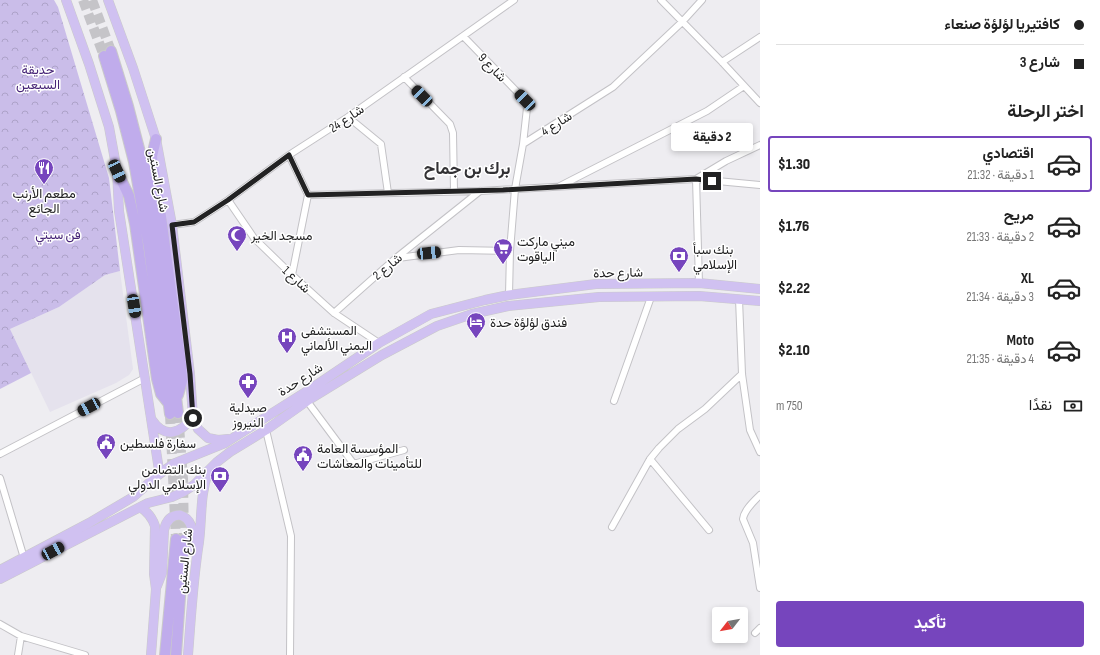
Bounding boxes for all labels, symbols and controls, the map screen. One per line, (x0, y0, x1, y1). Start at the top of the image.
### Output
text: كافتيريا لؤلؤة صنعاء (944, 15, 1060, 34)
street label: شارع 9 (474, 50, 510, 86)
text: شارع 3 (1020, 53, 1060, 72)
park label: حديقة السبعين (16, 62, 60, 93)
car (409, 83, 435, 109)
car (512, 87, 538, 113)
street label: شارع 24 (326, 101, 368, 137)
text: اختر الرحلة (1007, 101, 1084, 122)
street label: شارع 4 (538, 108, 576, 140)
callout: 2 دقيقة (671, 123, 753, 151)
text: 2 دقيقة (693, 129, 731, 145)
text: اقتصادي (982, 144, 1034, 163)
icon: car (1046, 146, 1082, 182)
street label: شارع الستين (143, 147, 172, 214)
text: $1.30 (778, 155, 810, 174)
restaurant icon: مطعم الأرنب الجائع (33, 157, 55, 185)
car (106, 158, 128, 184)
district label: برك بن جماح (424, 159, 510, 180)
text: 1 دقيقة · 21:32 (967, 167, 1034, 183)
route end (703, 172, 721, 190)
place label: مطعم الأرنب الجائع (12, 186, 76, 218)
text: مريح (1004, 206, 1034, 225)
icon: car (1046, 208, 1082, 244)
text: $1.76 (778, 217, 809, 236)
mosque icon: مسجد الخير (226, 224, 248, 252)
park label: فن سيتي (35, 227, 81, 245)
place label: مسجد الخير (250, 228, 313, 244)
text: 2 دقيقة · 21:33 (966, 229, 1034, 245)
place label: ميني ماركت الياقوت (517, 234, 575, 265)
supermarket icon: ميني ماركت الياقوت (492, 237, 514, 265)
place label: بنك سبأ الإسلامي (693, 242, 737, 275)
bank icon: بنك سبأ الإسلامي (668, 245, 690, 273)
car (416, 246, 442, 260)
street label: شارع 2 (370, 250, 406, 284)
street label: شارع 1 (278, 263, 314, 297)
street label: شارع حدة (593, 265, 643, 282)
text: XL (1021, 269, 1034, 288)
icon: car (1046, 270, 1082, 306)
text: $2.22 (778, 279, 810, 298)
text: 3 دقيقة · 21:34 (966, 289, 1034, 305)
car (126, 293, 142, 319)
hotel icon: فندق لؤلؤة حدة (465, 311, 487, 339)
place label: فندق لؤلؤة حدة (490, 315, 567, 331)
place label: المستشفى اليمني الألماني (301, 323, 372, 356)
hospital icon: المستشفى اليمني الألماني (276, 326, 298, 354)
text: Moto (1007, 331, 1034, 350)
icon: car (1046, 332, 1082, 368)
text: $2.10 (778, 341, 810, 360)
text: 4 دقيقة · 21:35 (967, 351, 1034, 367)
street label: شارع حدة (275, 360, 326, 401)
pharmacy icon: صيدلية النيروز (237, 371, 259, 399)
icon: cash (1062, 395, 1084, 417)
car (76, 396, 102, 418)
text: نقدًا (1029, 396, 1052, 415)
text: 750 m (776, 398, 803, 414)
place label: صيدلية النيروز (229, 400, 267, 431)
route start (184, 409, 202, 427)
public building icon: سفارة فلسطين (95, 432, 117, 460)
place label: سفارة فلسطين (120, 436, 196, 452)
place label: المؤسسة العامة للتأمينات والمعاشات (317, 441, 422, 472)
public building icon: المؤسسة العامة للتأمينات والمعاشات (292, 444, 314, 472)
place label: بنك التضامن الإسلامي الدولي (128, 462, 206, 495)
bank icon: بنك التضامن الإسلامي الدولي (209, 465, 231, 493)
street label: شارع الستين (174, 528, 197, 594)
car (40, 540, 66, 562)
button: تأكيد (776, 601, 1084, 647)
north arrow (712, 607, 748, 643)
map controls (712, 607, 748, 643)

